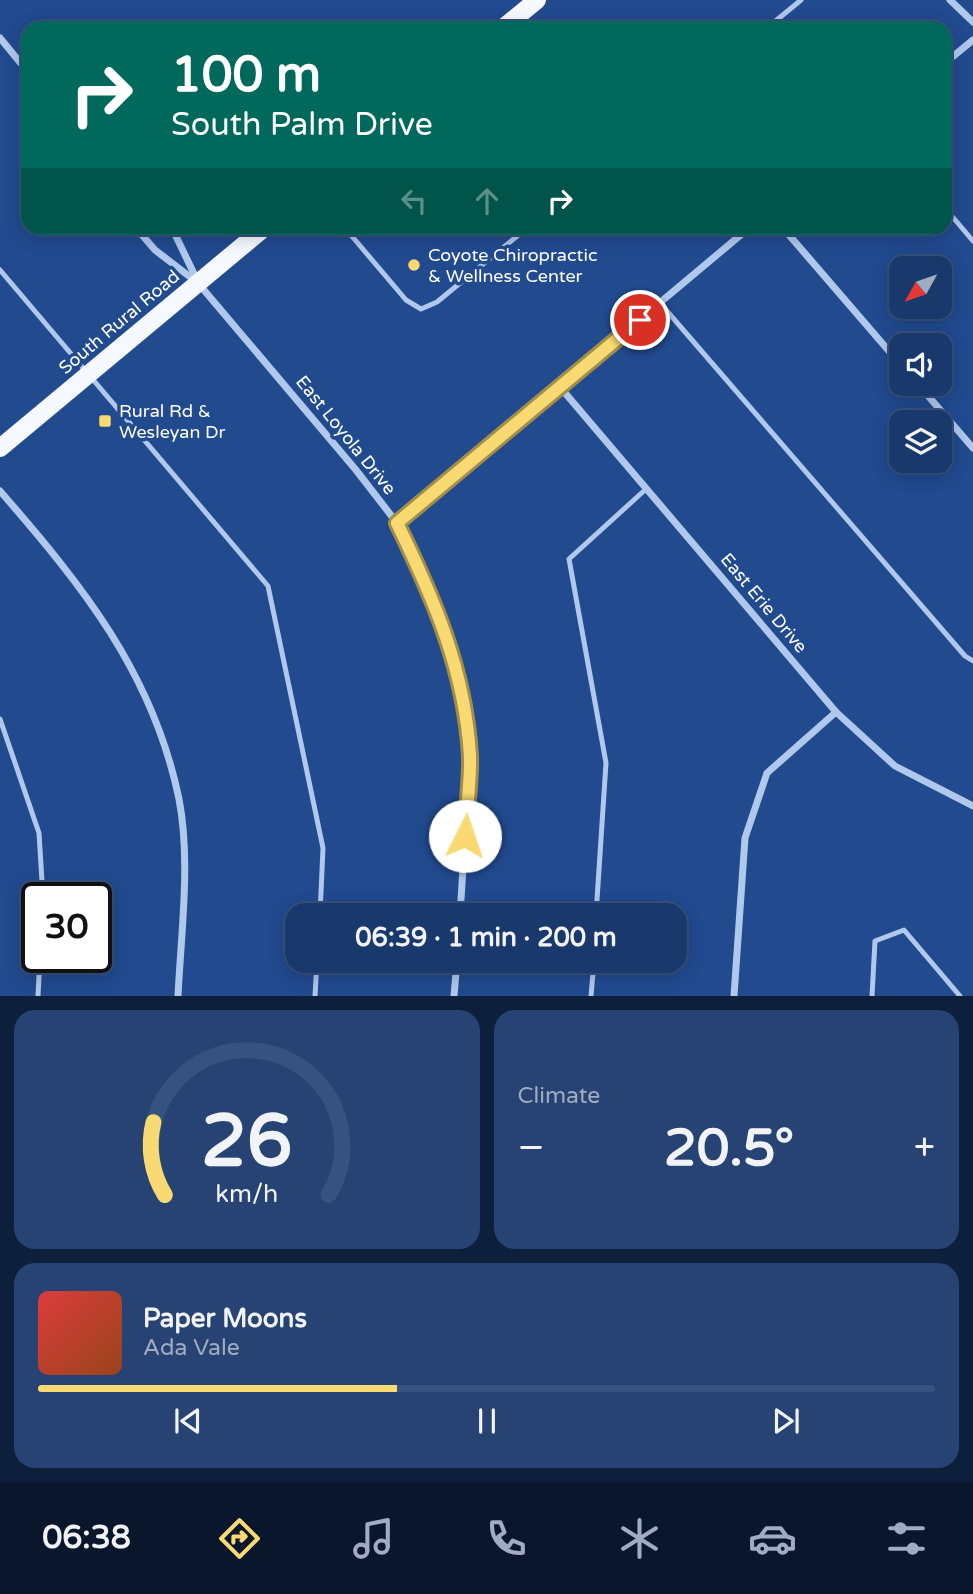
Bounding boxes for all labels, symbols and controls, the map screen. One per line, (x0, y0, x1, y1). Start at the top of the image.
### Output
text: 100 m (171, 46, 321, 105)
icon: right (56, 49, 147, 140)
text: South Palm Drive (171, 106, 433, 144)
icon: left (395, 182, 433, 220)
icon: ahead (468, 182, 506, 220)
icon: right (541, 182, 579, 220)
place label: Coyote Chiropractic & Wellness Center (428, 244, 598, 287)
north arrow (889, 256, 952, 318)
map controls (889, 256, 952, 473)
marker: Coyote Chiropractic & Wellness Center (406, 257, 422, 273)
street label: South Rural Road (54, 265, 184, 379)
pin (610, 290, 670, 350)
icon: arrive (621, 301, 659, 339)
button: sound (889, 333, 952, 396)
street label: East Loyola Drive (291, 371, 401, 499)
place label: Rural Rd & Wesleyan Dr (119, 400, 225, 443)
button: layers (889, 410, 952, 473)
marker: Rural Rd & Wesleyan Dr (97, 413, 113, 429)
street label: East Erie Drive (716, 549, 812, 657)
position arrow (428, 799, 502, 873)
speed limit sign: 30 (21, 882, 112, 973)
text: 06:39 · 1 min · 200 m (355, 922, 617, 953)
text: Climate (518, 1082, 600, 1110)
text: 26 (201, 1099, 292, 1187)
text: 20.5° (664, 1117, 794, 1180)
text: − (518, 1125, 545, 1171)
text: + (914, 1125, 935, 1171)
text: km/h (215, 1179, 278, 1209)
text: Paper Moons (143, 1303, 307, 1334)
text: Ada Vale (143, 1334, 240, 1362)
icon: previous (169, 1402, 207, 1440)
icon: pause (468, 1402, 506, 1440)
icon: next (767, 1402, 805, 1440)
icon: directions (215, 1514, 264, 1563)
icon: music (349, 1514, 398, 1563)
icon: phone (482, 1514, 531, 1563)
icon: climate (615, 1514, 664, 1563)
icon: car (748, 1514, 797, 1563)
icon: filters (882, 1514, 931, 1563)
text: 06:38 (42, 1519, 131, 1557)

